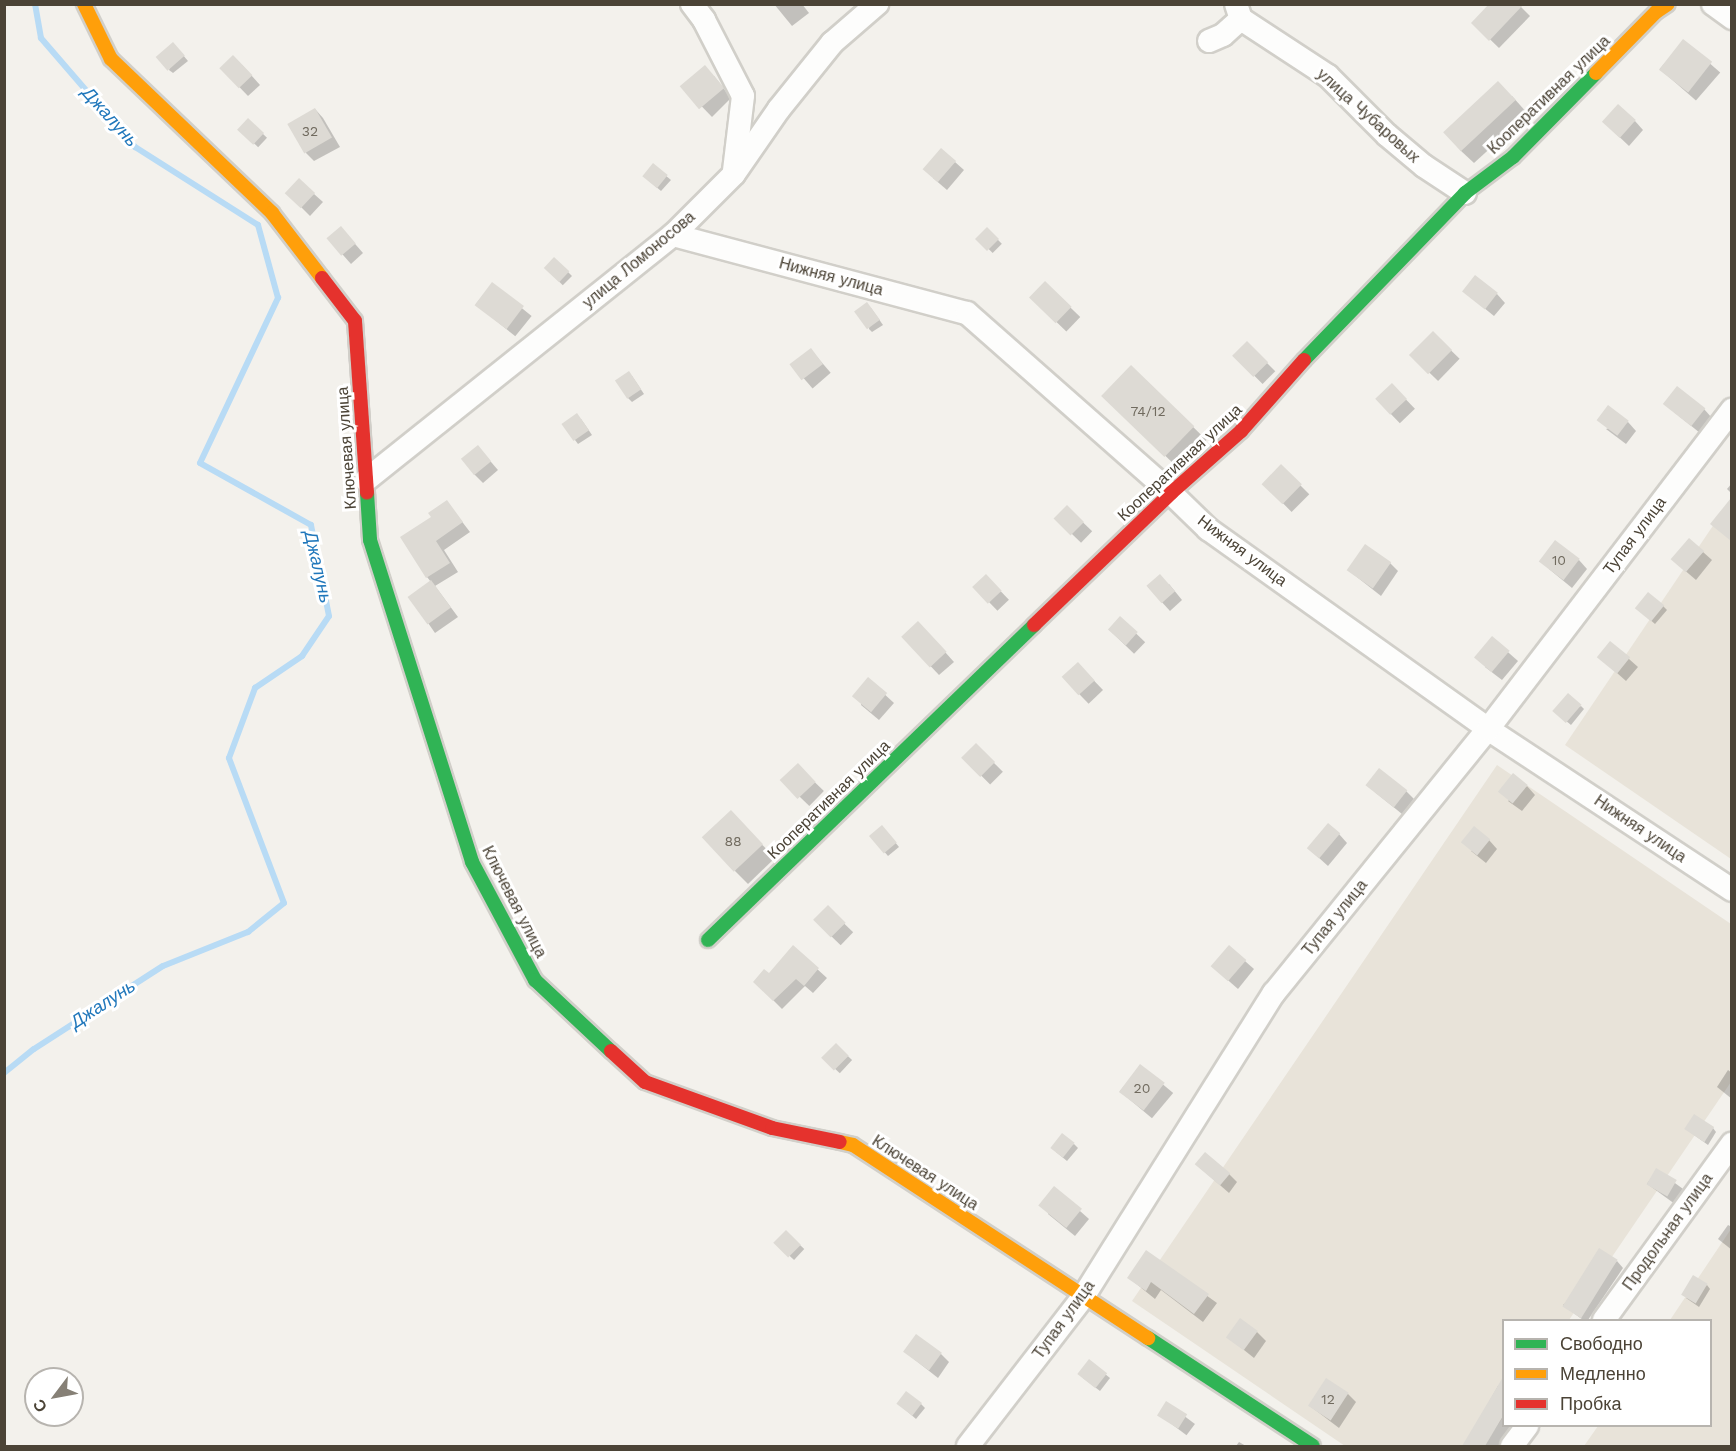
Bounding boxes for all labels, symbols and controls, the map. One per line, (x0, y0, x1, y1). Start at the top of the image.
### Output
street label: Кооперативная улица (1484, 32, 1614, 158)
street label: улица Чубаровых (1313, 65, 1423, 167)
water label: Джалунь (77, 83, 143, 151)
house number: 32 (302, 123, 318, 139)
street label: улица Ломоносова (579, 207, 699, 313)
street label: Нижняя улица (777, 254, 885, 300)
street label: Ключевая улица (333, 386, 361, 510)
street label: Кооперативная улица (1114, 400, 1246, 526)
house number: 74/12 (1130, 403, 1166, 419)
street label: Тупая улица (1599, 493, 1671, 579)
street label: Нижняя улица (1194, 511, 1290, 591)
water label: Джалунь (299, 529, 337, 605)
house number: 10 (1552, 552, 1566, 568)
street label: Кооперативная улица (764, 737, 894, 863)
street label: Нижняя улица (1590, 791, 1690, 867)
house number: 88 (724, 833, 742, 849)
street label: Ключевая улица (478, 843, 550, 961)
street label: Тупая улица (1298, 876, 1372, 960)
water label: Джалунь (66, 975, 140, 1033)
house number: 20 (1134, 1080, 1150, 1096)
street label: Ключевая улица (868, 1131, 982, 1215)
street label: Продольная улица (1619, 1170, 1717, 1294)
street label: Тупая улица (1029, 1277, 1099, 1363)
legend (1502, 1319, 1712, 1427)
text: Свободно (1560, 1333, 1643, 1354)
text: Медленно (1560, 1363, 1646, 1384)
north arrow (24, 1367, 84, 1427)
house number: 12 (1321, 1391, 1335, 1407)
text: Пробка (1560, 1393, 1622, 1414)
text: С (29, 1396, 51, 1416)

